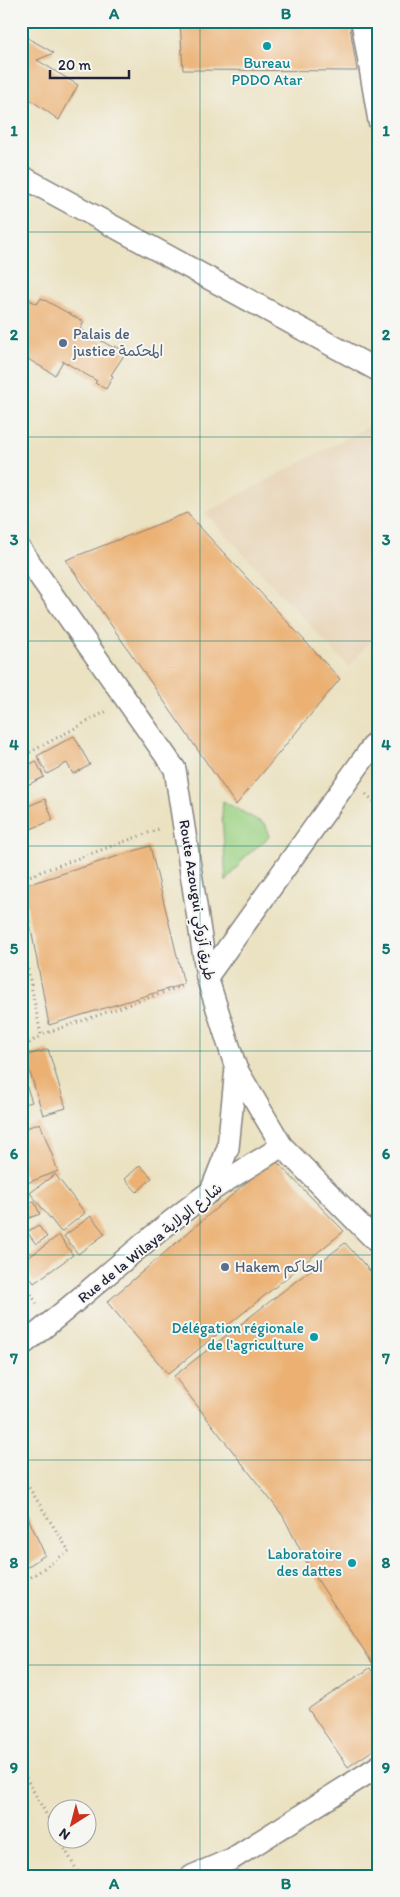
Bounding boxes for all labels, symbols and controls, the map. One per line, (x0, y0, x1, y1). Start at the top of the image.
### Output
text: A (108, 4, 120, 23)
text: B (281, 4, 292, 23)
marker: Bureau PDDO Atar (261, 40, 273, 52)
scale bar (50, 48, 129, 80)
place label: Bureau PDDO Atar (232, 54, 303, 89)
text: 20 m (58, 56, 92, 74)
text: 1 (10, 121, 18, 140)
text: 1 (382, 121, 390, 140)
text: 2 (10, 325, 19, 344)
place label: Palais de justice المحكمة (72, 325, 163, 360)
text: 2 (382, 325, 391, 344)
marker: Palais de justice المحكمة (57, 337, 69, 349)
text: 3 (10, 530, 19, 549)
text: 3 (382, 530, 391, 549)
text: 4 (9, 735, 19, 754)
text: 4 (381, 735, 391, 754)
street label: Route Azougui طريق آزوكي (171, 818, 219, 982)
text: 5 (10, 939, 19, 958)
text: 5 (382, 939, 391, 958)
text: 6 (10, 1144, 19, 1163)
text: 6 (382, 1144, 391, 1163)
street label: Rue de la Wilaya شارع الولاية (74, 1179, 227, 1308)
place label: Hakem الحاكم (235, 1258, 323, 1279)
marker: Hakem الحاكم (219, 1261, 231, 1273)
place label: Délégation régionale de l'agriculture (172, 1319, 304, 1354)
marker: Délégation régionale de l'agriculture (308, 1331, 320, 1343)
text: 7 (9, 1349, 18, 1368)
text: 7 (381, 1349, 390, 1368)
place label: Laboratoire des dattes (267, 1545, 342, 1580)
text: 8 (10, 1553, 19, 1572)
text: 8 (382, 1553, 391, 1572)
marker: Laboratoire des dattes (346, 1557, 358, 1569)
text: 9 (10, 1758, 18, 1777)
text: 9 (382, 1758, 390, 1777)
north arrow (48, 1800, 98, 1850)
text: N (56, 1824, 73, 1844)
text: A (108, 1874, 120, 1893)
text: B (281, 1874, 292, 1893)

